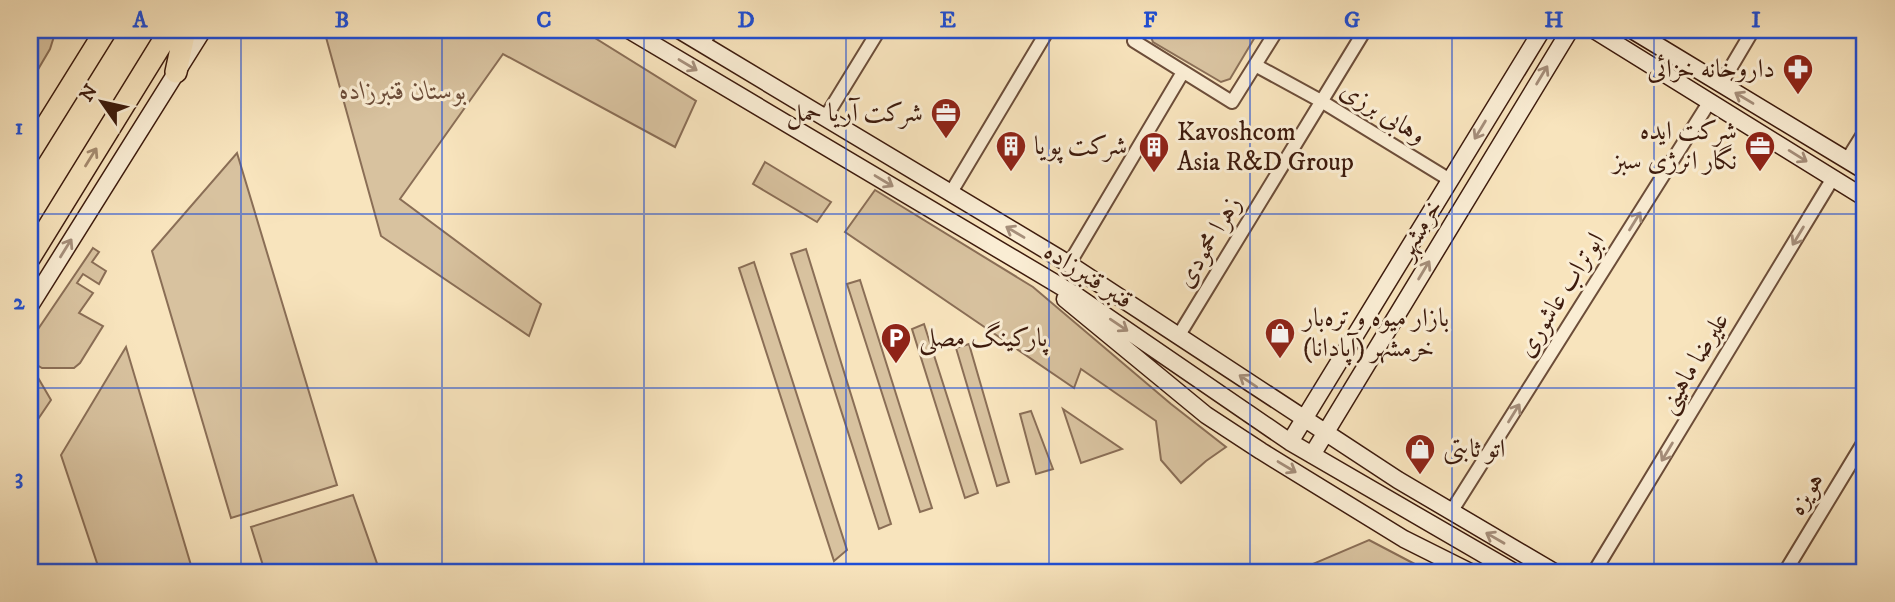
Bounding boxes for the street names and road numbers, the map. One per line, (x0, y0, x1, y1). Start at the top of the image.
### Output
street label: وهابی برزی (1333, 74, 1432, 153)
street label: زهرا محمودی (1169, 190, 1249, 294)
street label: خرمشهر (1388, 193, 1451, 267)
street label: ابوتراب عاشوری (1510, 227, 1612, 363)
street label: قنبر قنبرزاده (1037, 235, 1139, 317)
street label: علیرضا ماهینی (1651, 306, 1738, 420)
street label: هویزه (1780, 466, 1832, 522)

